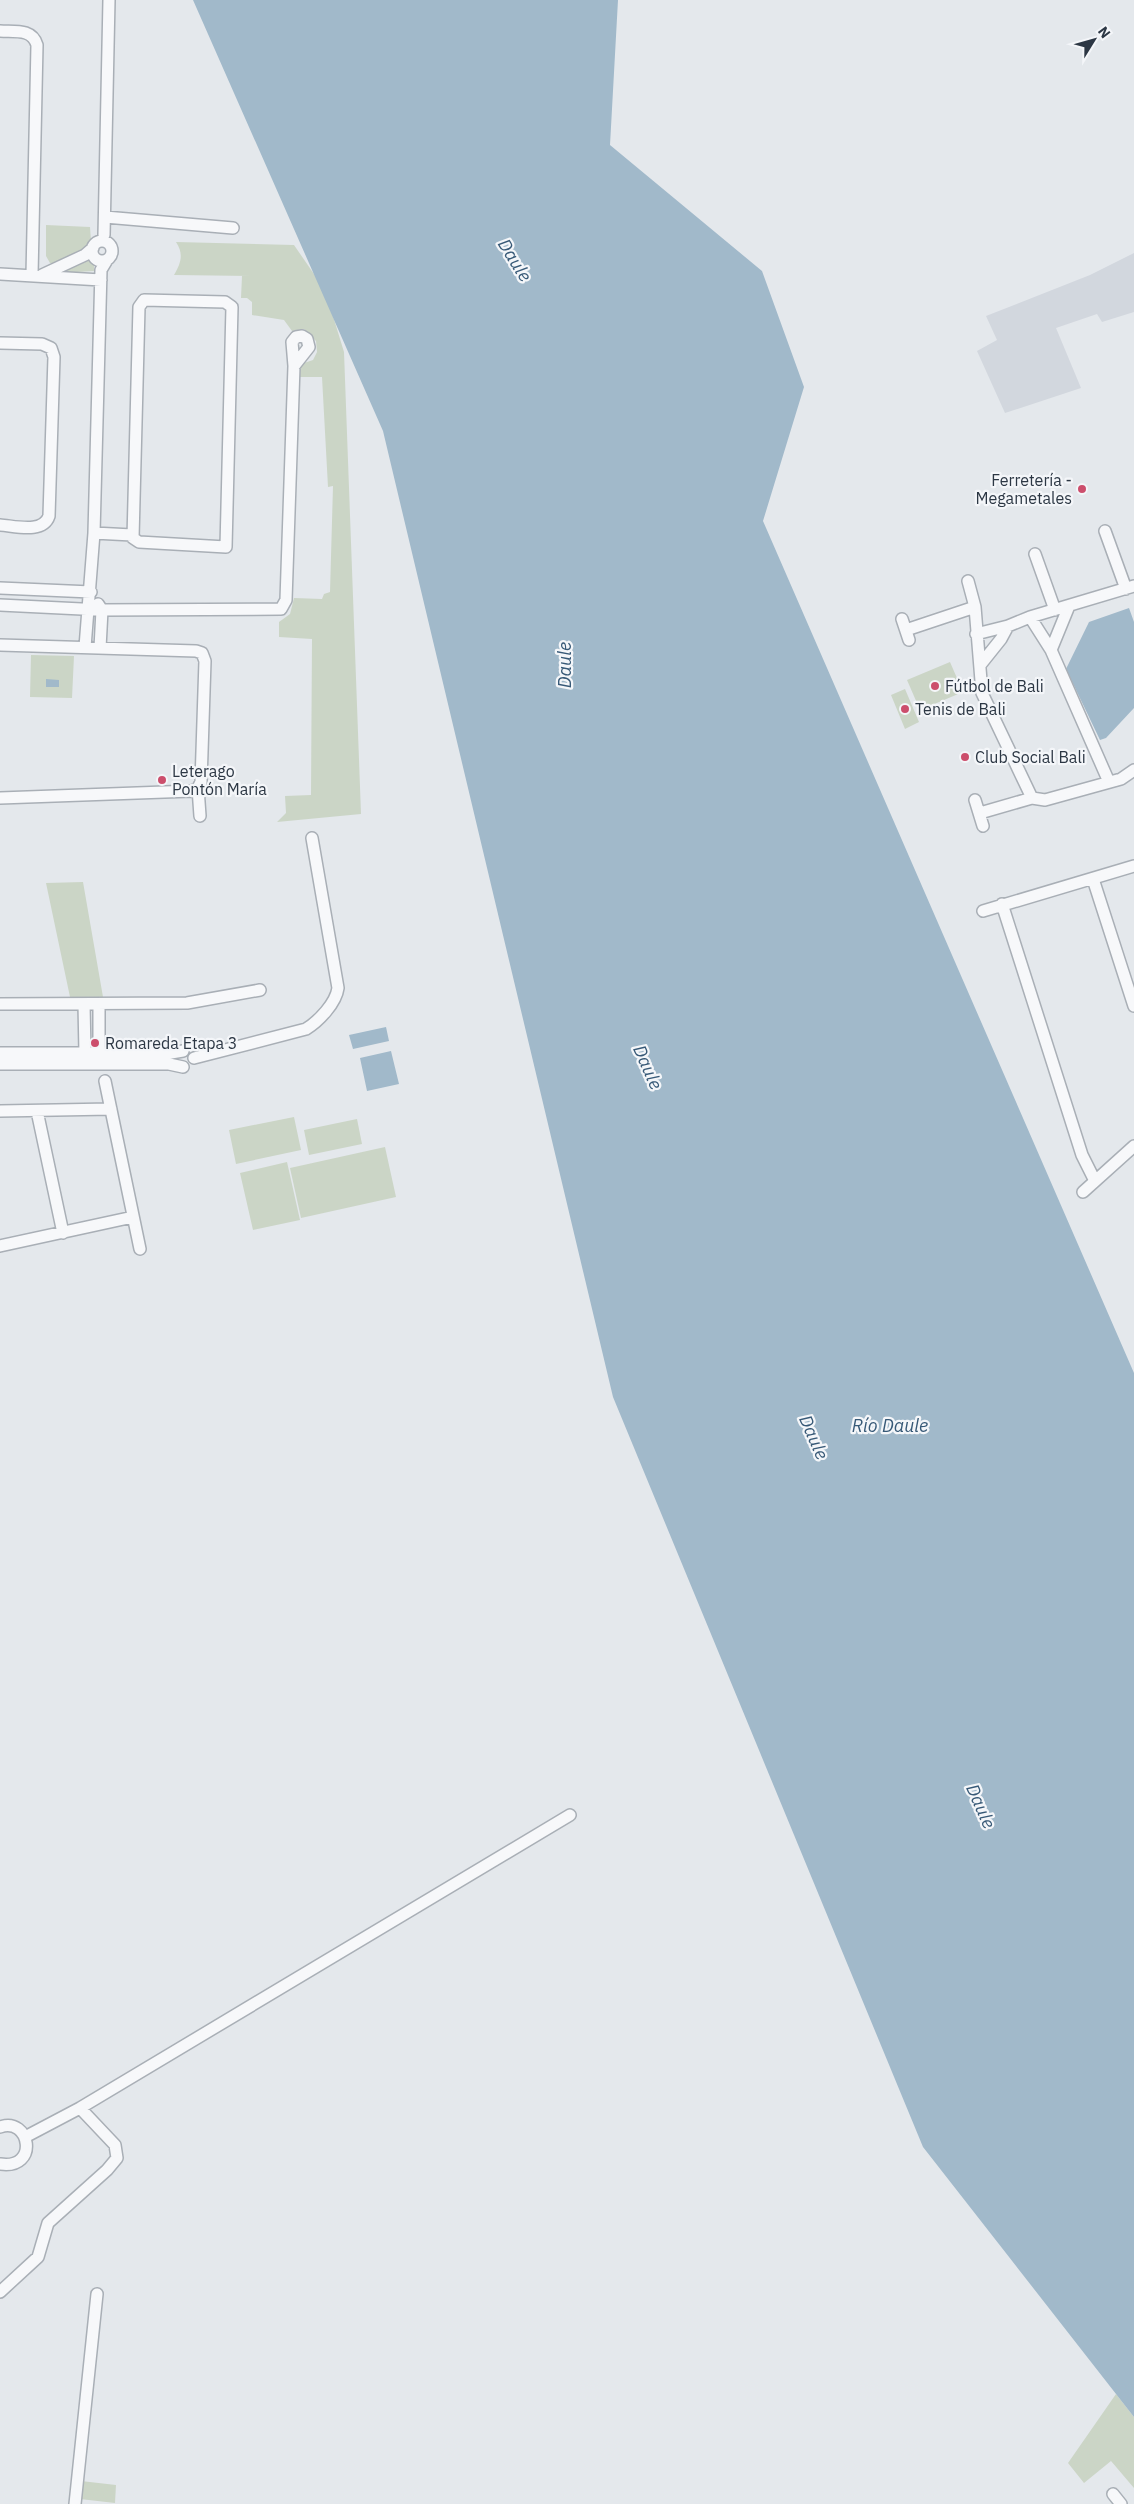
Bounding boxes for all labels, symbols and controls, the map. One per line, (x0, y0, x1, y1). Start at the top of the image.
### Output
north arrow (1069, 15, 1119, 65)
text: N (1094, 23, 1115, 42)
water label: Daule (493, 234, 537, 286)
place label: Ferretería - Megametales (975, 470, 1072, 508)
marker: Ferretería - Megametales (1076, 483, 1088, 495)
water label: Daule (553, 642, 576, 688)
place label: Fútbol de Bali (945, 676, 1044, 696)
marker: Fútbol de Bali (929, 680, 941, 692)
place label: Tenis de Bali (915, 699, 1006, 719)
marker: Tenis de Bali (899, 703, 911, 715)
place label: Club Social Bali (975, 747, 1086, 767)
marker: Club Social Bali (959, 751, 971, 763)
place label: Leterago Pontón María (172, 761, 267, 799)
marker: Leterago Pontón María (156, 774, 168, 786)
place label: Romareda Etapa 3 (105, 1033, 237, 1053)
marker: Romareda Etapa 3 (89, 1037, 101, 1049)
water label: Daule (628, 1041, 668, 1093)
water label: Daule (794, 1411, 834, 1463)
water label: Río Daule (852, 1414, 928, 1437)
water label: Daule (961, 1780, 1001, 1832)

